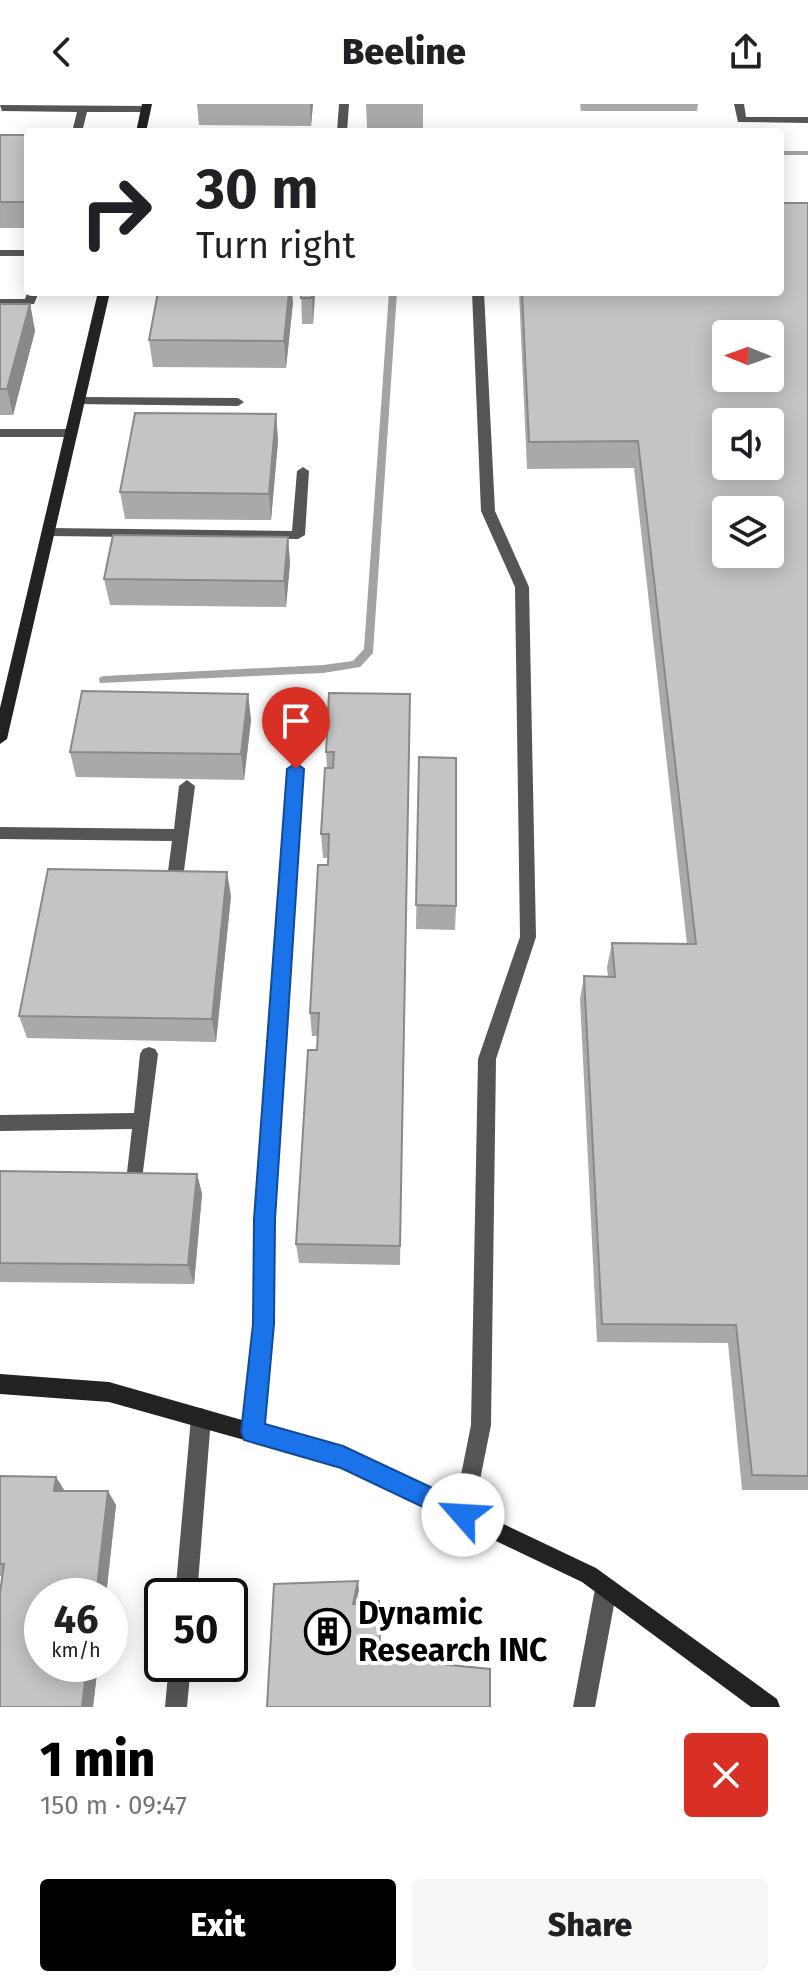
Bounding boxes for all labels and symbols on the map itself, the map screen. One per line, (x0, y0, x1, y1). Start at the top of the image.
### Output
north arrow (712, 320, 784, 392)
pin (262, 687, 330, 769)
position arrow (421, 1473, 505, 1557)
speed limit sign: 50 (144, 1578, 248, 1682)
place label: Dynamic Research INC (358, 1594, 548, 1669)
building icon: Dynamic Research INC (303, 1607, 351, 1655)

